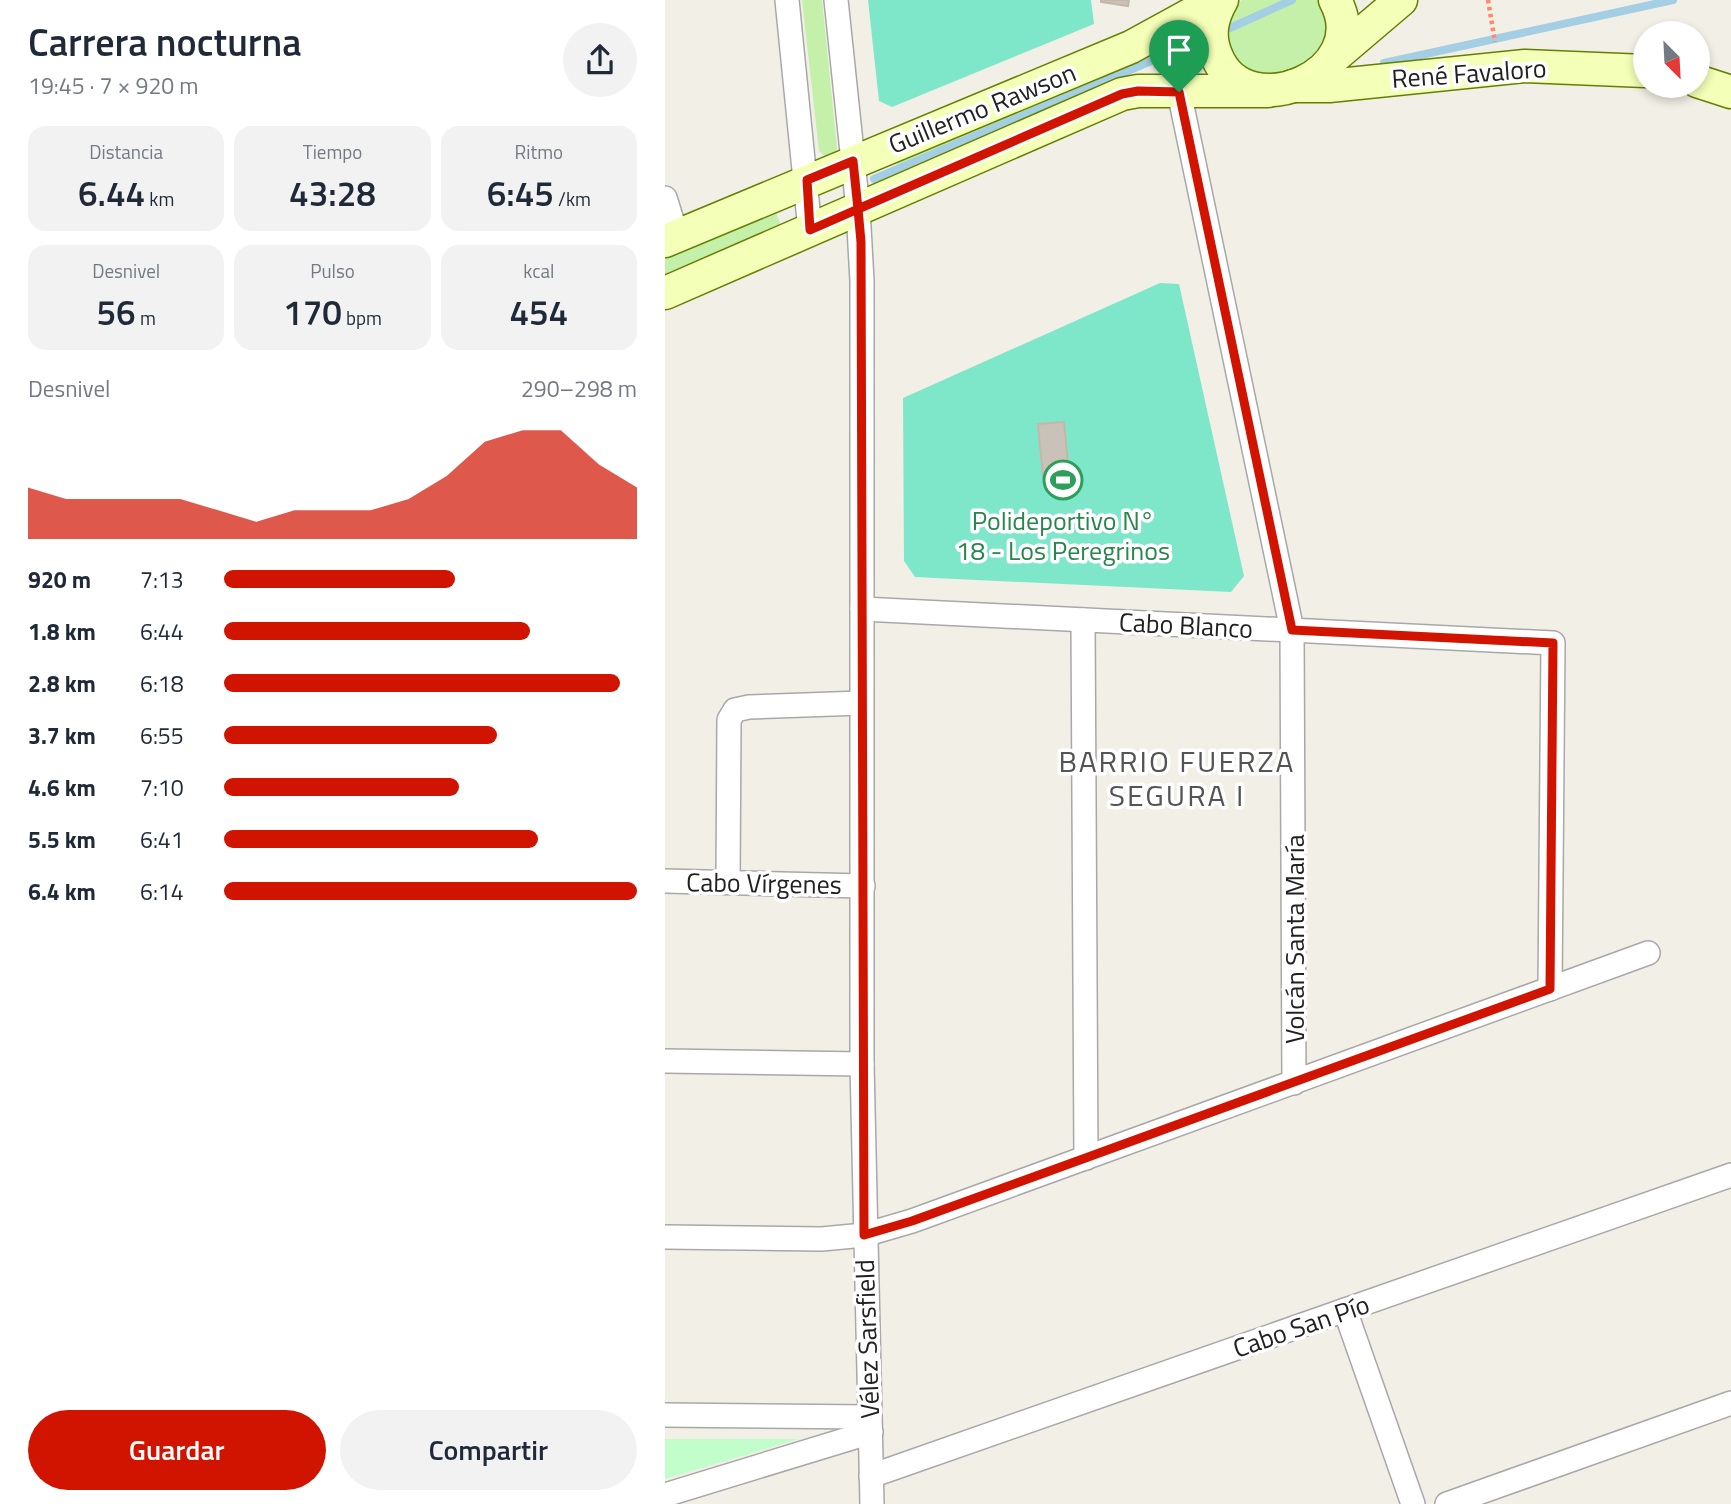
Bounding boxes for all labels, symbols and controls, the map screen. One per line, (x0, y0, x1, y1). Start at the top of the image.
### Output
text: Carrera nocturna (28, 13, 302, 71)
pin (1149, 20, 1209, 92)
north arrow (1633, 21, 1710, 98)
map controls (1633, 21, 1710, 98)
button: share (563, 23, 637, 97)
icon: arrive (1160, 31, 1198, 69)
street label: René Favaloro (1390, 48, 1548, 98)
street label: Guillermo Rawson (882, 53, 1082, 163)
text: 19:45 · 7 × 920 m (28, 68, 198, 103)
text: Distancia (89, 137, 163, 166)
text: Tiempo (303, 137, 362, 166)
text: Ritmo (515, 137, 563, 166)
text: 6.44 (78, 166, 145, 220)
text: 43:28 (289, 166, 376, 220)
text: 6:45 (487, 166, 554, 220)
text: km (145, 184, 174, 213)
text: /km (554, 184, 591, 213)
text: Desnivel (92, 256, 160, 285)
text: Pulso (310, 256, 355, 285)
text: kcal (523, 256, 554, 285)
text: 56 (97, 285, 136, 339)
text: 170 (283, 285, 342, 339)
text: 454 (509, 285, 568, 339)
text: m (136, 303, 156, 332)
text: bpm (342, 303, 382, 332)
text: Desnivel (28, 371, 110, 406)
text: 290–298 m (521, 371, 637, 406)
sports icon: Polideportivo N° 18 - Los Peregrinos (1042, 459, 1084, 501)
place label: Polideportivo N° 18 - Los Peregrinos (956, 501, 1170, 570)
text: 920 m (28, 562, 91, 597)
text: 7:13 (140, 562, 184, 597)
street label: Cabo Blanco (1118, 602, 1254, 648)
text: 1.8 km (28, 614, 96, 649)
text: 6:44 (140, 614, 184, 649)
text: 2.8 km (28, 666, 96, 701)
text: 6:18 (140, 666, 184, 701)
text: 3.7 km (28, 718, 96, 753)
text: 6:55 (140, 718, 184, 753)
district label: BARRIO FUERZA SEGURA I (1059, 738, 1295, 818)
text: 4.6 km (28, 770, 96, 805)
text: 7:10 (140, 770, 184, 805)
text: 5.5 km (28, 822, 96, 857)
text: 6:41 (140, 822, 184, 857)
street label: Volcán Santa María (1275, 834, 1314, 1044)
street label: Cabo Vírgenes (686, 862, 842, 904)
text: 6.4 km (28, 874, 96, 909)
text: 6:14 (140, 874, 184, 909)
street label: Vélez Sarsfield (845, 1259, 889, 1419)
street label: Cabo San Pío (1228, 1284, 1374, 1368)
button: Guardar (28, 1410, 326, 1490)
button: Compartir (340, 1410, 637, 1490)

